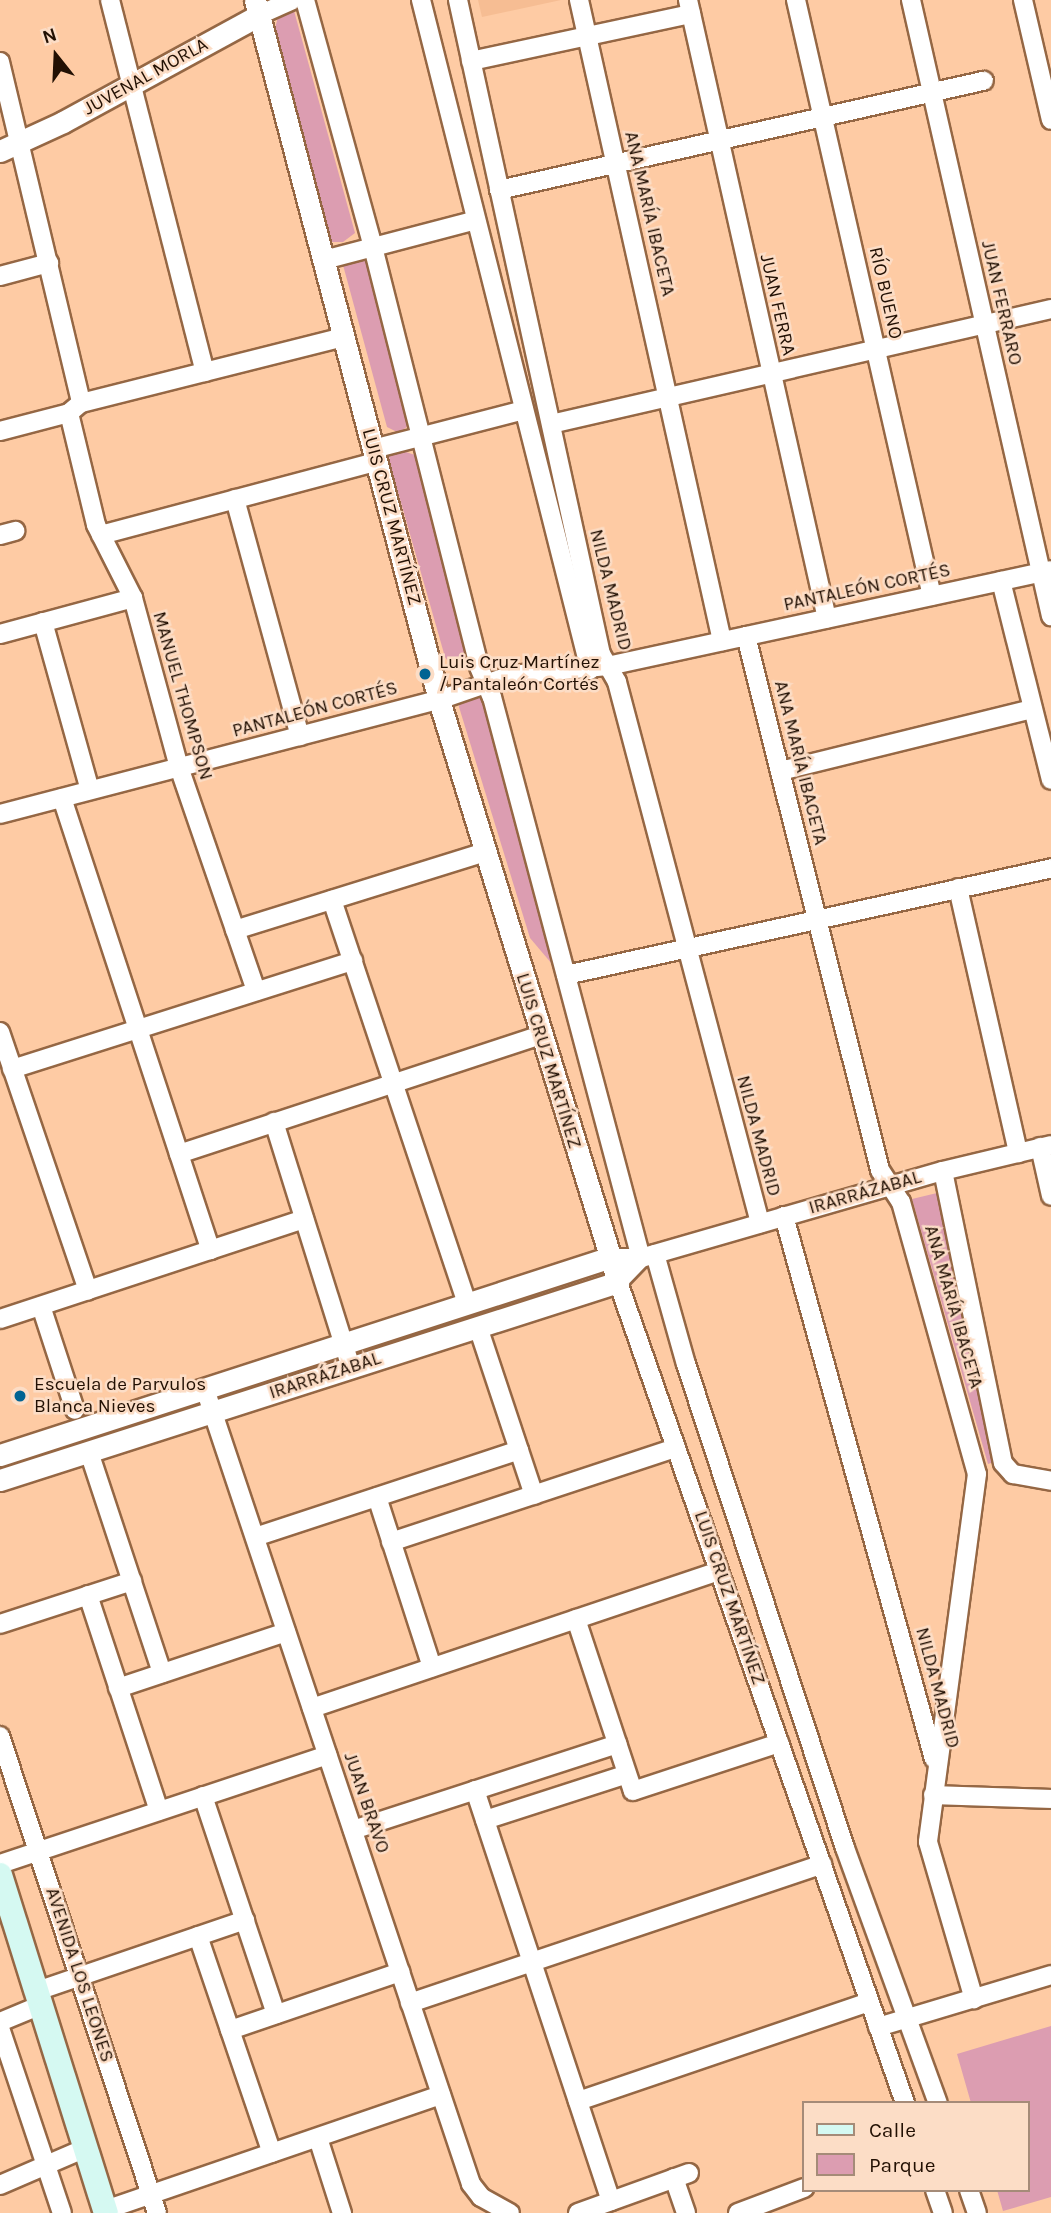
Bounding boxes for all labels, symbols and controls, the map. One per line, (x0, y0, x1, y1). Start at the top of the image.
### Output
north arrow (21, 21, 91, 91)
text: N (40, 23, 59, 49)
street label: JUVENAL MORLA (80, 33, 212, 121)
street label: ANA MARÍA IBACETA (619, 129, 679, 299)
street label: JUAN FERRARO (976, 238, 1026, 368)
street label: RÍO BUENO (863, 245, 907, 341)
street label: JUAN FERRA (754, 252, 800, 358)
street label: LUIS CRUZ MARTÍNEZ (356, 426, 426, 608)
street label: NILDA MADRID (584, 527, 636, 653)
street label: PANTALEÓN CORTÉS (782, 559, 952, 617)
street label: MANUEL THOMPSON (147, 609, 217, 783)
place label: Luis Cruz Martínez / Pantaleón Cortés (439, 652, 600, 696)
marker: Luis Cruz Martínez / Pantaleón Cortés (417, 666, 433, 682)
street label: PANTALEÓN CORTÉS (230, 677, 400, 743)
street label: ANA MARÍA IBACETA (769, 678, 831, 848)
street label: LUIS CRUZ MARTÍNEZ (510, 970, 586, 1152)
street label: NILDA MADRID (731, 1073, 785, 1199)
street label: IRARRÁZABAL (806, 1166, 924, 1220)
street label: ANA MARÍA IBACETA (919, 1223, 987, 1391)
street label: IRARRÁZABAL (266, 1347, 384, 1405)
place label: Escuela de Parvulos Blanca Nieves (34, 1374, 206, 1418)
marker: Escuela de Parvulos Blanca Nieves (12, 1388, 28, 1404)
street label: LUIS CRUZ MARTÍNEZ (689, 1508, 769, 1688)
street label: NILDA MADRID (910, 1625, 964, 1751)
street label: JUAN BRAVO (338, 1750, 394, 1856)
street label: AVENIDA LOS LEONES (40, 1885, 118, 2065)
legend (802, 2101, 1030, 2192)
text: Calle (869, 2118, 916, 2142)
text: Parque (869, 2153, 936, 2177)

